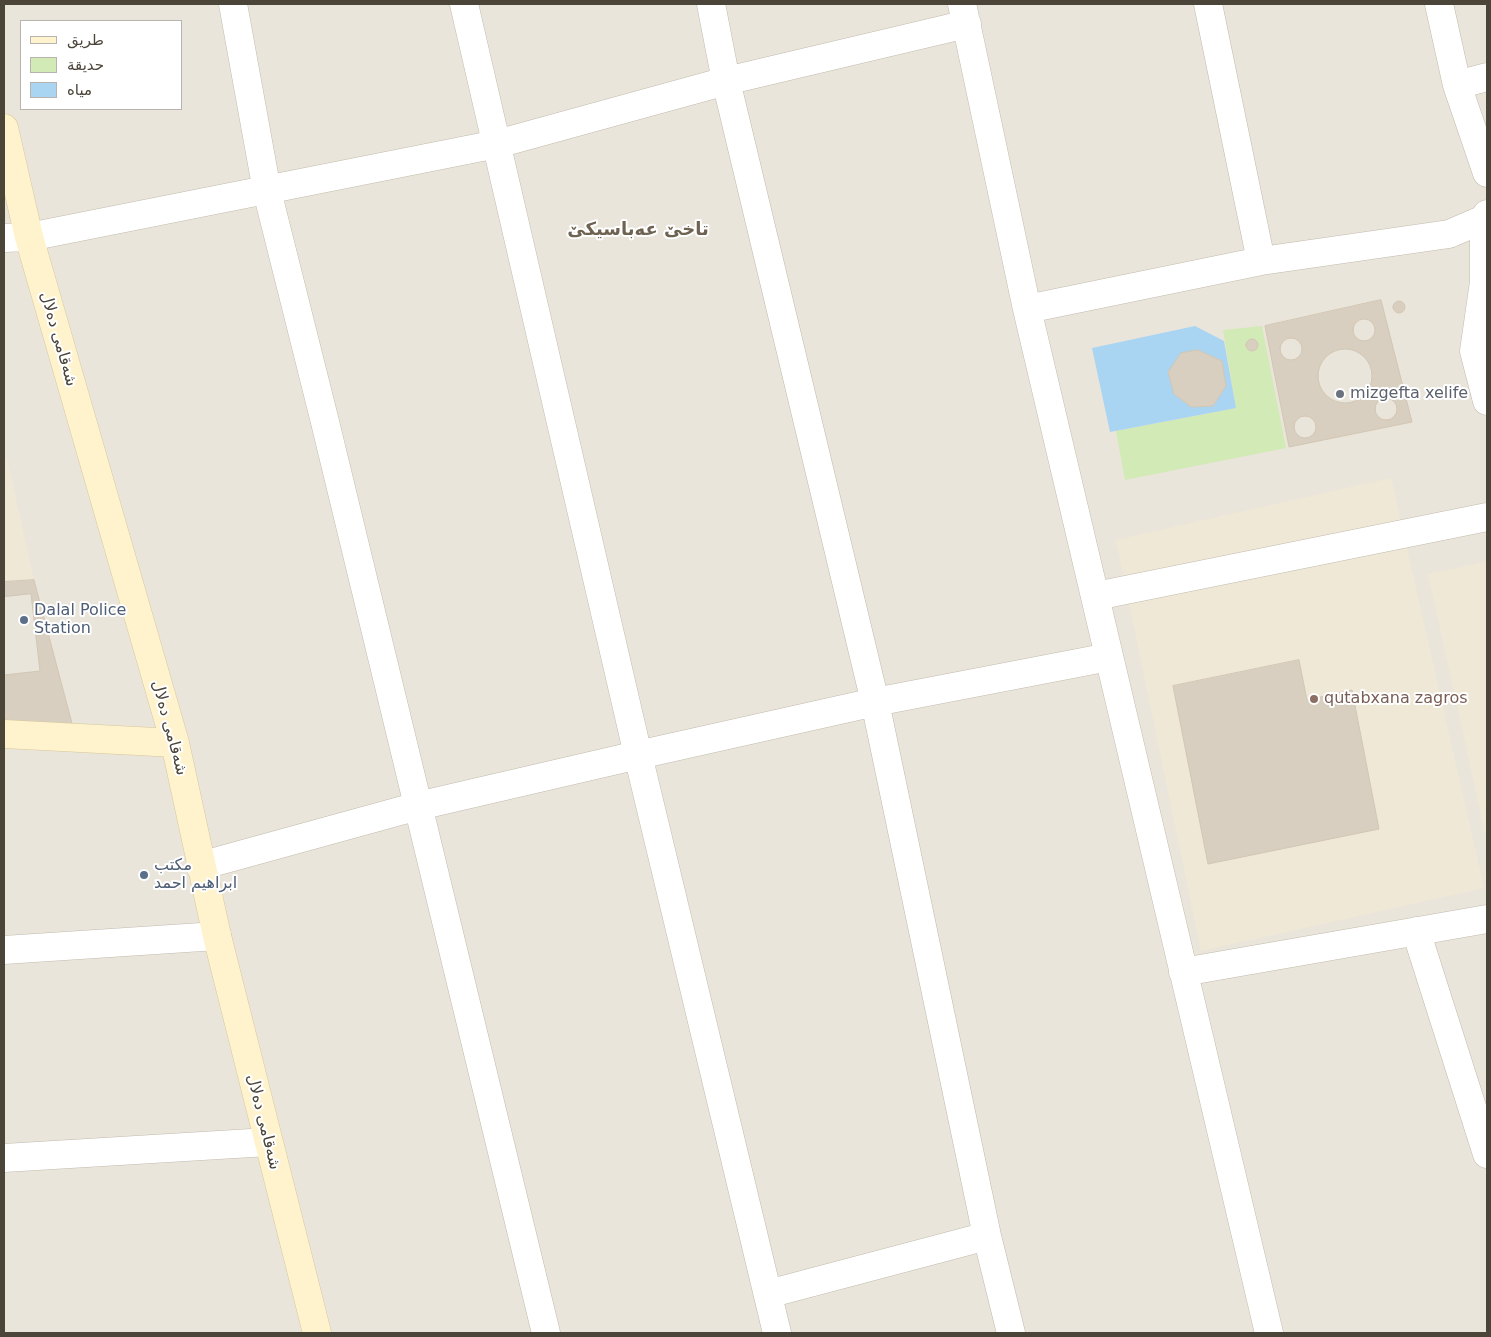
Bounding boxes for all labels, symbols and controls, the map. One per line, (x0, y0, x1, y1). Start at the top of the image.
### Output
legend (20, 20, 182, 110)
text: طريق (67, 31, 104, 49)
text: حديقة (67, 56, 104, 74)
text: مياه (67, 81, 92, 99)
district label: تاخێ عه‌باسيكێ (567, 219, 709, 241)
street label: شەقامی دەلال (35, 289, 81, 389)
place label: mizgefta xelife (1350, 384, 1468, 404)
marker: mizgefta xelife (1334, 388, 1346, 400)
place label: Dalal Police Station (34, 601, 126, 639)
marker: Dalal Police Station (18, 614, 30, 626)
street label: شەقامی دەلال (147, 678, 191, 778)
place label: qutabxana zagros (1324, 689, 1468, 709)
marker: qutabxana zagros (1308, 693, 1320, 705)
place label: مكتب ابراهيم احمد (154, 856, 237, 894)
marker: مكتب ابراهيم احمد (138, 869, 150, 881)
street label: شەقامی دەلال (242, 1072, 284, 1172)

